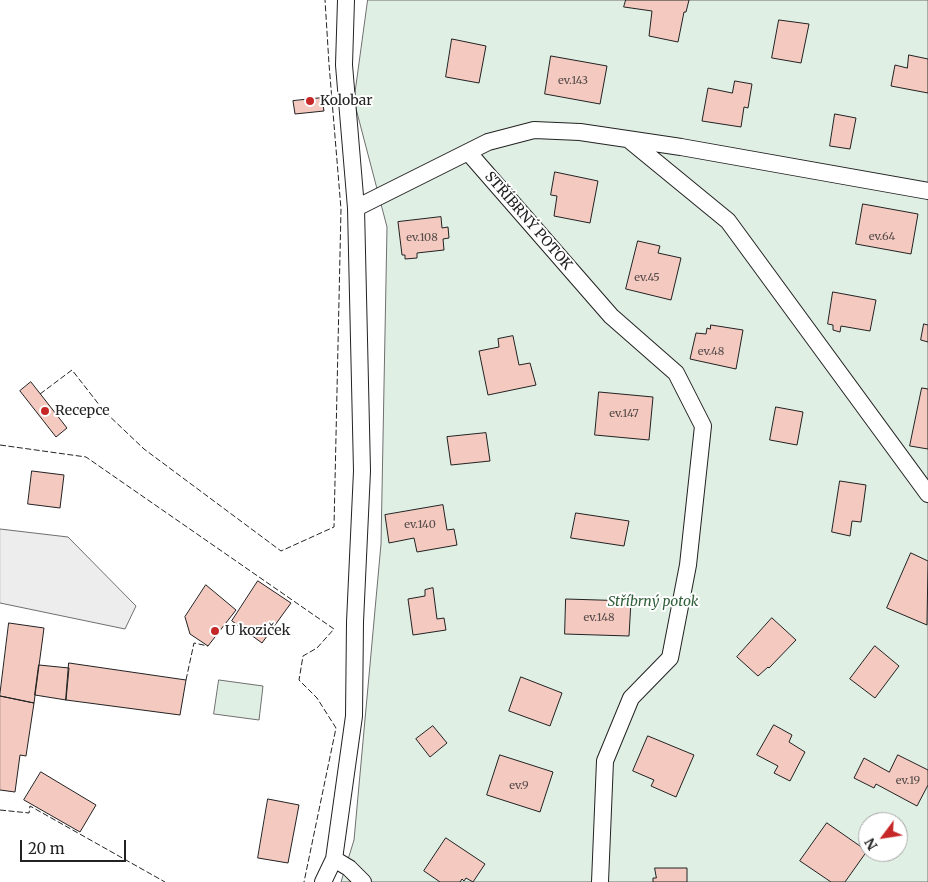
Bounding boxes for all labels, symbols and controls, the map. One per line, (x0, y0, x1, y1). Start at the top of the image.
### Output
house number: ev.143 (558, 74, 588, 88)
place label: Kolobar (320, 93, 373, 109)
marker: Kolobar (304, 95, 316, 107)
street label: STŘÍBRNÝ POTOK (481, 169, 575, 273)
house number: ev.64 (869, 230, 895, 244)
house number: ev.108 (406, 231, 438, 245)
house number: ev.45 (634, 271, 660, 285)
house number: ev.48 (698, 345, 724, 359)
place label: Recepce (55, 403, 110, 419)
marker: Recepce (39, 405, 51, 417)
house number: ev.147 (609, 407, 639, 421)
house number: ev.140 (404, 518, 436, 532)
park label: Stříbrný potok (608, 594, 698, 610)
house number: ev.148 (583, 611, 615, 625)
place label: U koziček (225, 623, 290, 639)
marker: U koziček (209, 625, 221, 637)
house number: ev.19 (896, 774, 920, 788)
house number: ev.9 (509, 779, 529, 793)
north arrow (858, 812, 908, 862)
scale bar (22, 830, 129, 862)
text: N (860, 835, 882, 854)
text: 20 m (28, 839, 65, 858)

